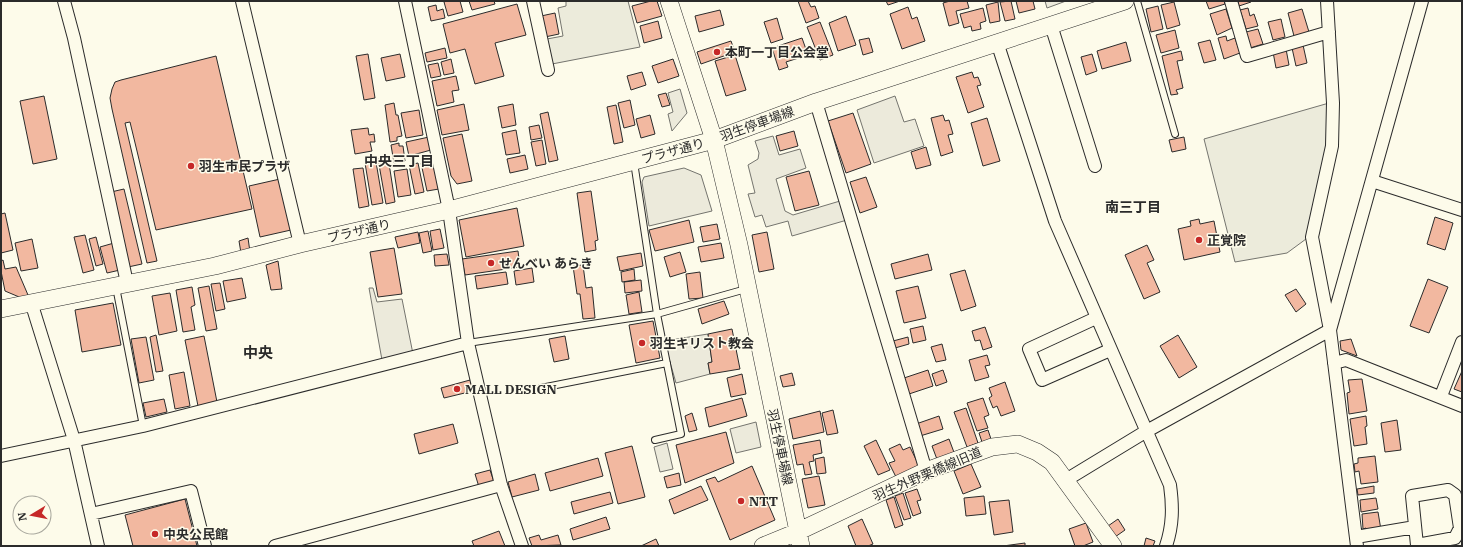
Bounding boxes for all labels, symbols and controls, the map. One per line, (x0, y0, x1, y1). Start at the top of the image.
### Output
place label: 本町一丁目公会堂 (725, 44, 829, 61)
marker: 本町一丁目公会堂 (712, 47, 722, 57)
street label: 羽生停車場線 (717, 103, 797, 145)
street label: プラザ通り (639, 134, 707, 168)
district label: 中央三丁目 (364, 152, 434, 170)
place label: 羽生市民プラザ (199, 158, 290, 175)
marker: 羽生市民プラザ (186, 161, 196, 171)
district label: 南三丁目 (1105, 198, 1161, 216)
street label: プラザ通り (325, 215, 393, 247)
place label: 正覚院 (1207, 232, 1246, 249)
marker: 正覚院 (1194, 235, 1204, 245)
place label: せんべい あらき (499, 255, 593, 272)
marker: せんべい あらき (486, 258, 496, 268)
place label: 羽生キリスト教会 (650, 335, 754, 352)
marker: 羽生キリスト教会 (637, 338, 647, 348)
district label: 中央 (243, 343, 273, 362)
place label: MALL DESIGN (465, 381, 557, 398)
marker: MALL DESIGN (452, 384, 462, 394)
street label: 羽生停車場線 (764, 407, 796, 487)
street label: 羽生外野栗橋線旧道 (870, 443, 984, 505)
place label: NTT (749, 493, 778, 510)
north arrow (12, 495, 52, 535)
marker: NTT (736, 496, 746, 506)
text: N (14, 511, 30, 522)
place label: 中央公民館 (163, 526, 228, 543)
marker: 中央公民館 (150, 529, 160, 539)

